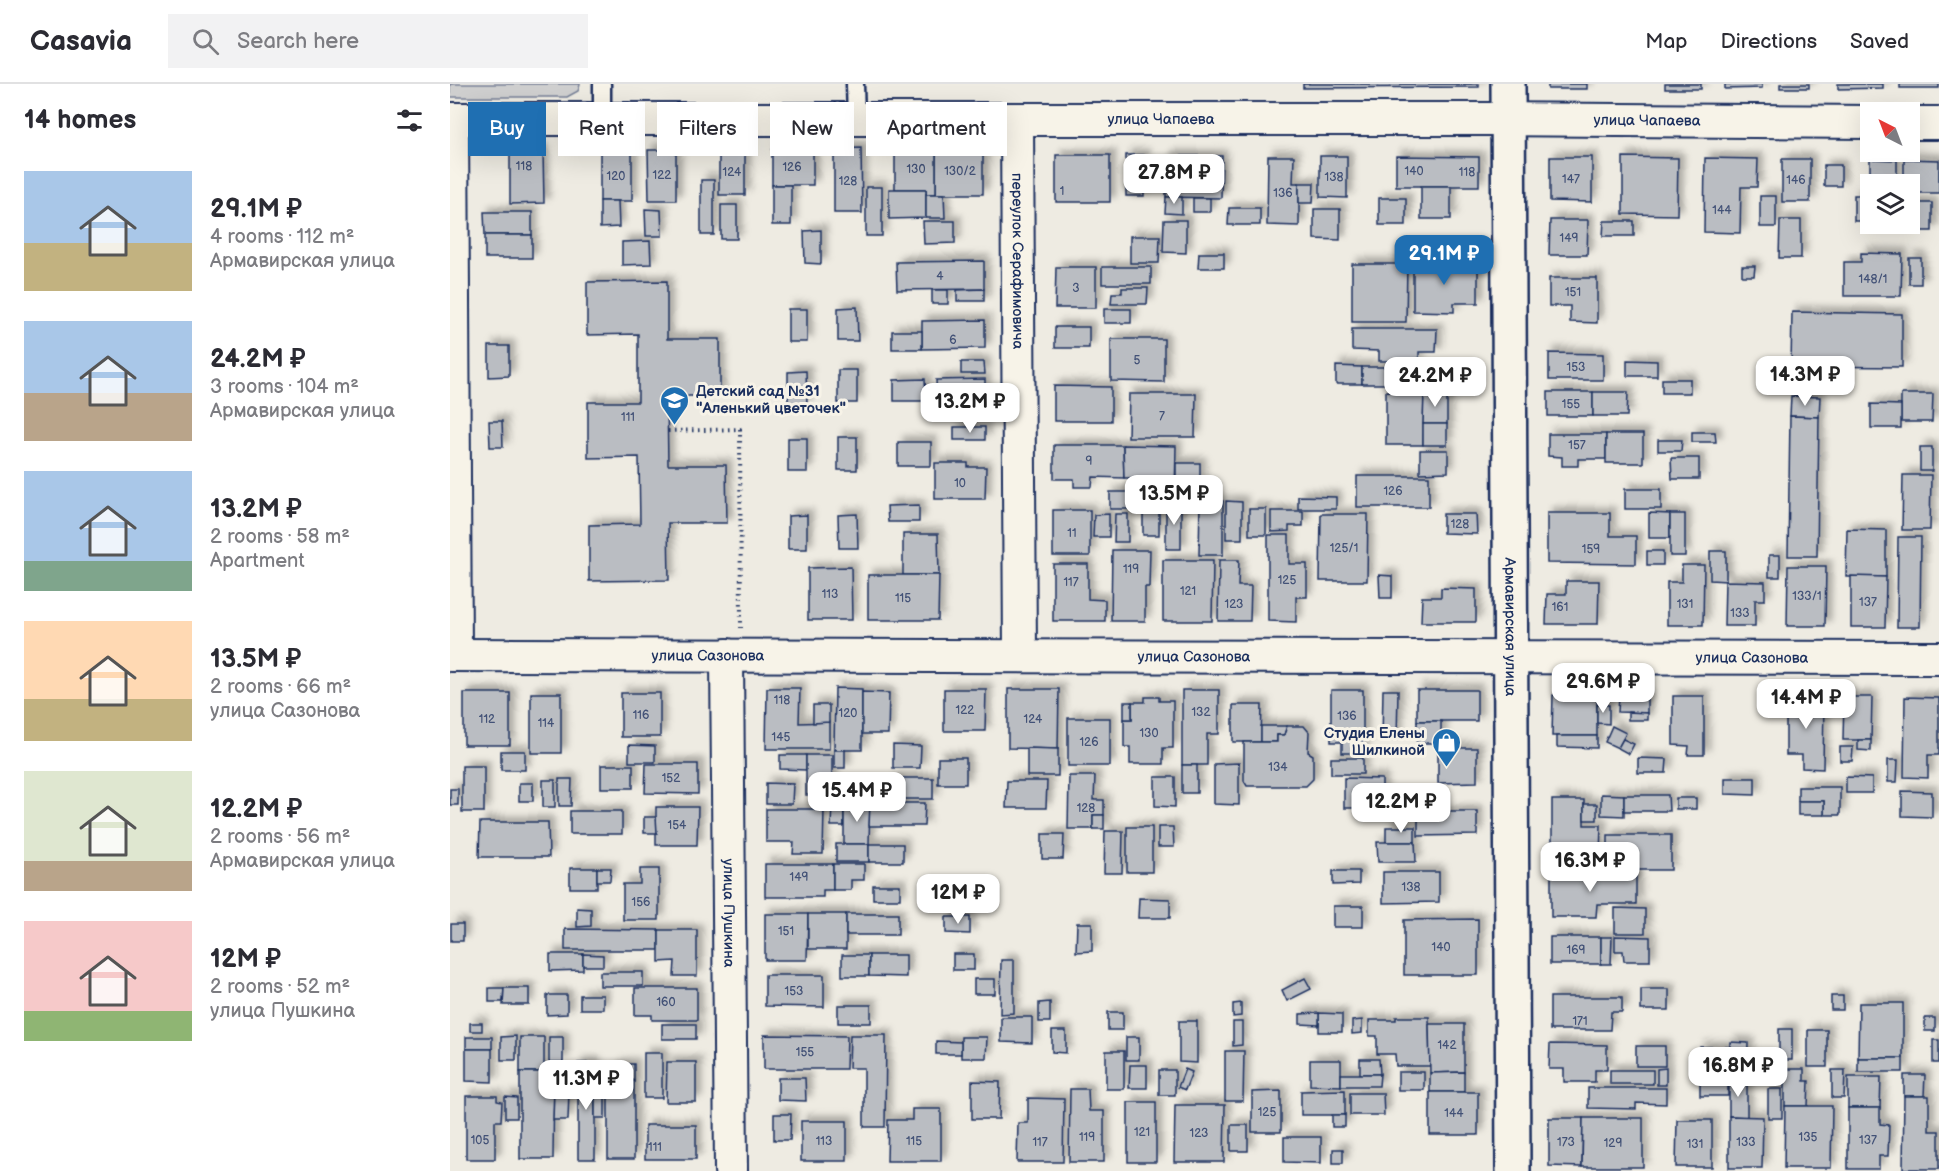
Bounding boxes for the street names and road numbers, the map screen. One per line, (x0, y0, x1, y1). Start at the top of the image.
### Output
street label: улица Чапаева (1107, 110, 1215, 129)
street label: улица Чапаева (1593, 110, 1701, 130)
street label: переулок Серафимовича (1008, 173, 1028, 349)
street label: Армавирская улица (1501, 556, 1520, 697)
street label: улица Сазонова (652, 646, 765, 665)
street label: улица Сазонова (1138, 647, 1251, 666)
street label: улица Сазонова (1696, 648, 1809, 667)
street label: улица Пушкина (719, 858, 739, 968)

